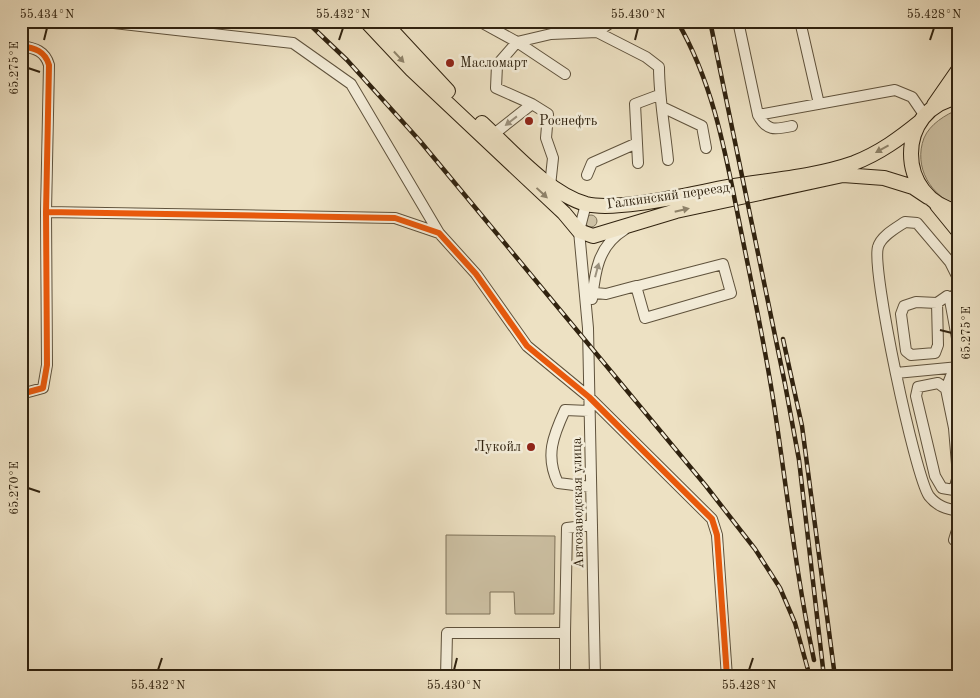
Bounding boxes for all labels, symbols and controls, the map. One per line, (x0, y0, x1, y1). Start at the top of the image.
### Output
text: 55.434°N (20, 8, 74, 21)
text: 55.432°N (316, 8, 370, 21)
text: 55.430°N (611, 8, 665, 21)
text: 55.428°N (907, 8, 961, 21)
text: 65.275°E (8, 41, 21, 95)
one-way arrow (393, 50, 405, 62)
place label: Масломарт (460, 56, 528, 70)
marker: Масломарт (444, 57, 456, 69)
place label: Роснефть (539, 114, 598, 129)
marker: Роснефть (523, 115, 535, 127)
one-way arrow (504, 116, 517, 127)
one-way arrow (875, 145, 888, 154)
street label: Галкинский переезд (606, 180, 730, 212)
one-way arrow (536, 187, 548, 199)
one-way arrow (674, 206, 689, 214)
one-way arrow (593, 262, 601, 277)
text: 65.275°E (960, 306, 973, 360)
street label: Автозаводская улица (570, 437, 586, 569)
place label: Лукойл (474, 440, 521, 454)
marker: Лукойл (525, 441, 537, 453)
text: 65.270°E (8, 461, 21, 515)
text: 55.432°N (131, 679, 185, 692)
text: 55.430°N (427, 679, 481, 692)
text: 55.428°N (722, 679, 776, 692)

